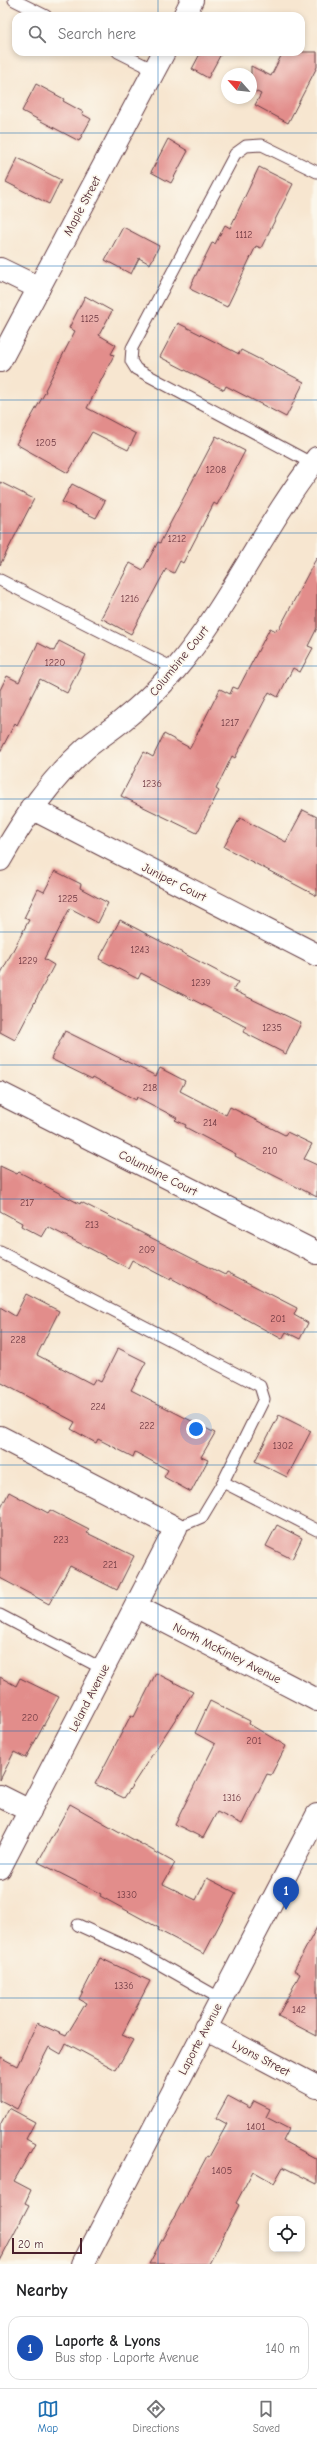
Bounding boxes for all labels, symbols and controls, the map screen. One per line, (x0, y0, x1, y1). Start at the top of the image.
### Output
search box (12, 12, 305, 56)
icon: search (26, 23, 48, 45)
text: Search here (58, 25, 136, 43)
north arrow (221, 68, 257, 104)
street label: Maple Street (60, 173, 104, 238)
house number: 1112 (235, 229, 253, 241)
house number: 1125 (81, 313, 99, 325)
house number: 1205 (36, 437, 56, 449)
house number: 1208 (206, 464, 226, 476)
house number: 1212 (168, 533, 186, 545)
house number: 1216 (121, 593, 139, 605)
street label: Columbine Court (146, 623, 212, 699)
house number: 1220 (45, 657, 65, 669)
house number: 1217 (221, 717, 239, 729)
house number: 1236 (142, 778, 162, 790)
street label: Juniper Court (140, 860, 209, 904)
house number: 1225 (58, 893, 78, 905)
house number: 1243 (130, 944, 150, 956)
house number: 1229 (18, 955, 38, 967)
house number: 1239 (191, 977, 211, 989)
house number: 1235 (262, 1022, 282, 1034)
house number: 218 (143, 1082, 157, 1094)
house number: 214 (203, 1117, 217, 1129)
house number: 210 (262, 1145, 278, 1157)
street label: Columbine Court (116, 1147, 200, 1199)
house number: 217 (20, 1197, 34, 1209)
house number: 213 (85, 1219, 99, 1231)
house number: 209 (139, 1244, 155, 1256)
house number: 201 (270, 1313, 286, 1325)
house number: 228 (10, 1334, 26, 1346)
house number: 224 (90, 1401, 106, 1413)
your location (186, 1419, 206, 1439)
house number: 222 (139, 1420, 155, 1432)
house number: 1302 (273, 1440, 293, 1452)
house number: 223 (53, 1534, 69, 1546)
house number: 221 (103, 1559, 117, 1571)
street label: North McKinley Avenue (171, 1620, 283, 1686)
street label: Leland Avenue (66, 1662, 112, 1734)
house number: 220 (22, 1712, 38, 1724)
house number: 201 (246, 1735, 262, 1747)
house number: 1316 (223, 1792, 241, 1804)
pin: 1 (273, 1877, 299, 1910)
house number: 1330 (117, 1889, 137, 1901)
house number: 1336 (114, 1980, 134, 1992)
street label: Laporte Avenue (175, 2001, 225, 2077)
house number: 142 (292, 2004, 306, 2016)
street label: Lyons Street (230, 2037, 293, 2079)
house number: 1401 (247, 2121, 265, 2133)
house number: 1405 (212, 2165, 232, 2177)
map controls (269, 2216, 305, 2252)
button: locate (269, 2216, 305, 2252)
scale bar (12, 2236, 82, 2255)
text: 20 m (18, 2238, 43, 2251)
text: Nearby (16, 2281, 67, 2300)
text: Laporte & Lyons (55, 2332, 161, 2350)
text: 1 (27, 2341, 33, 2356)
text: 140 m (266, 2341, 300, 2356)
text: Bus stop · Laporte Avenue (55, 2350, 199, 2365)
tab: Map (37, 2398, 59, 2435)
tab: Directions (133, 2398, 179, 2435)
tab: Saved (253, 2398, 280, 2435)

